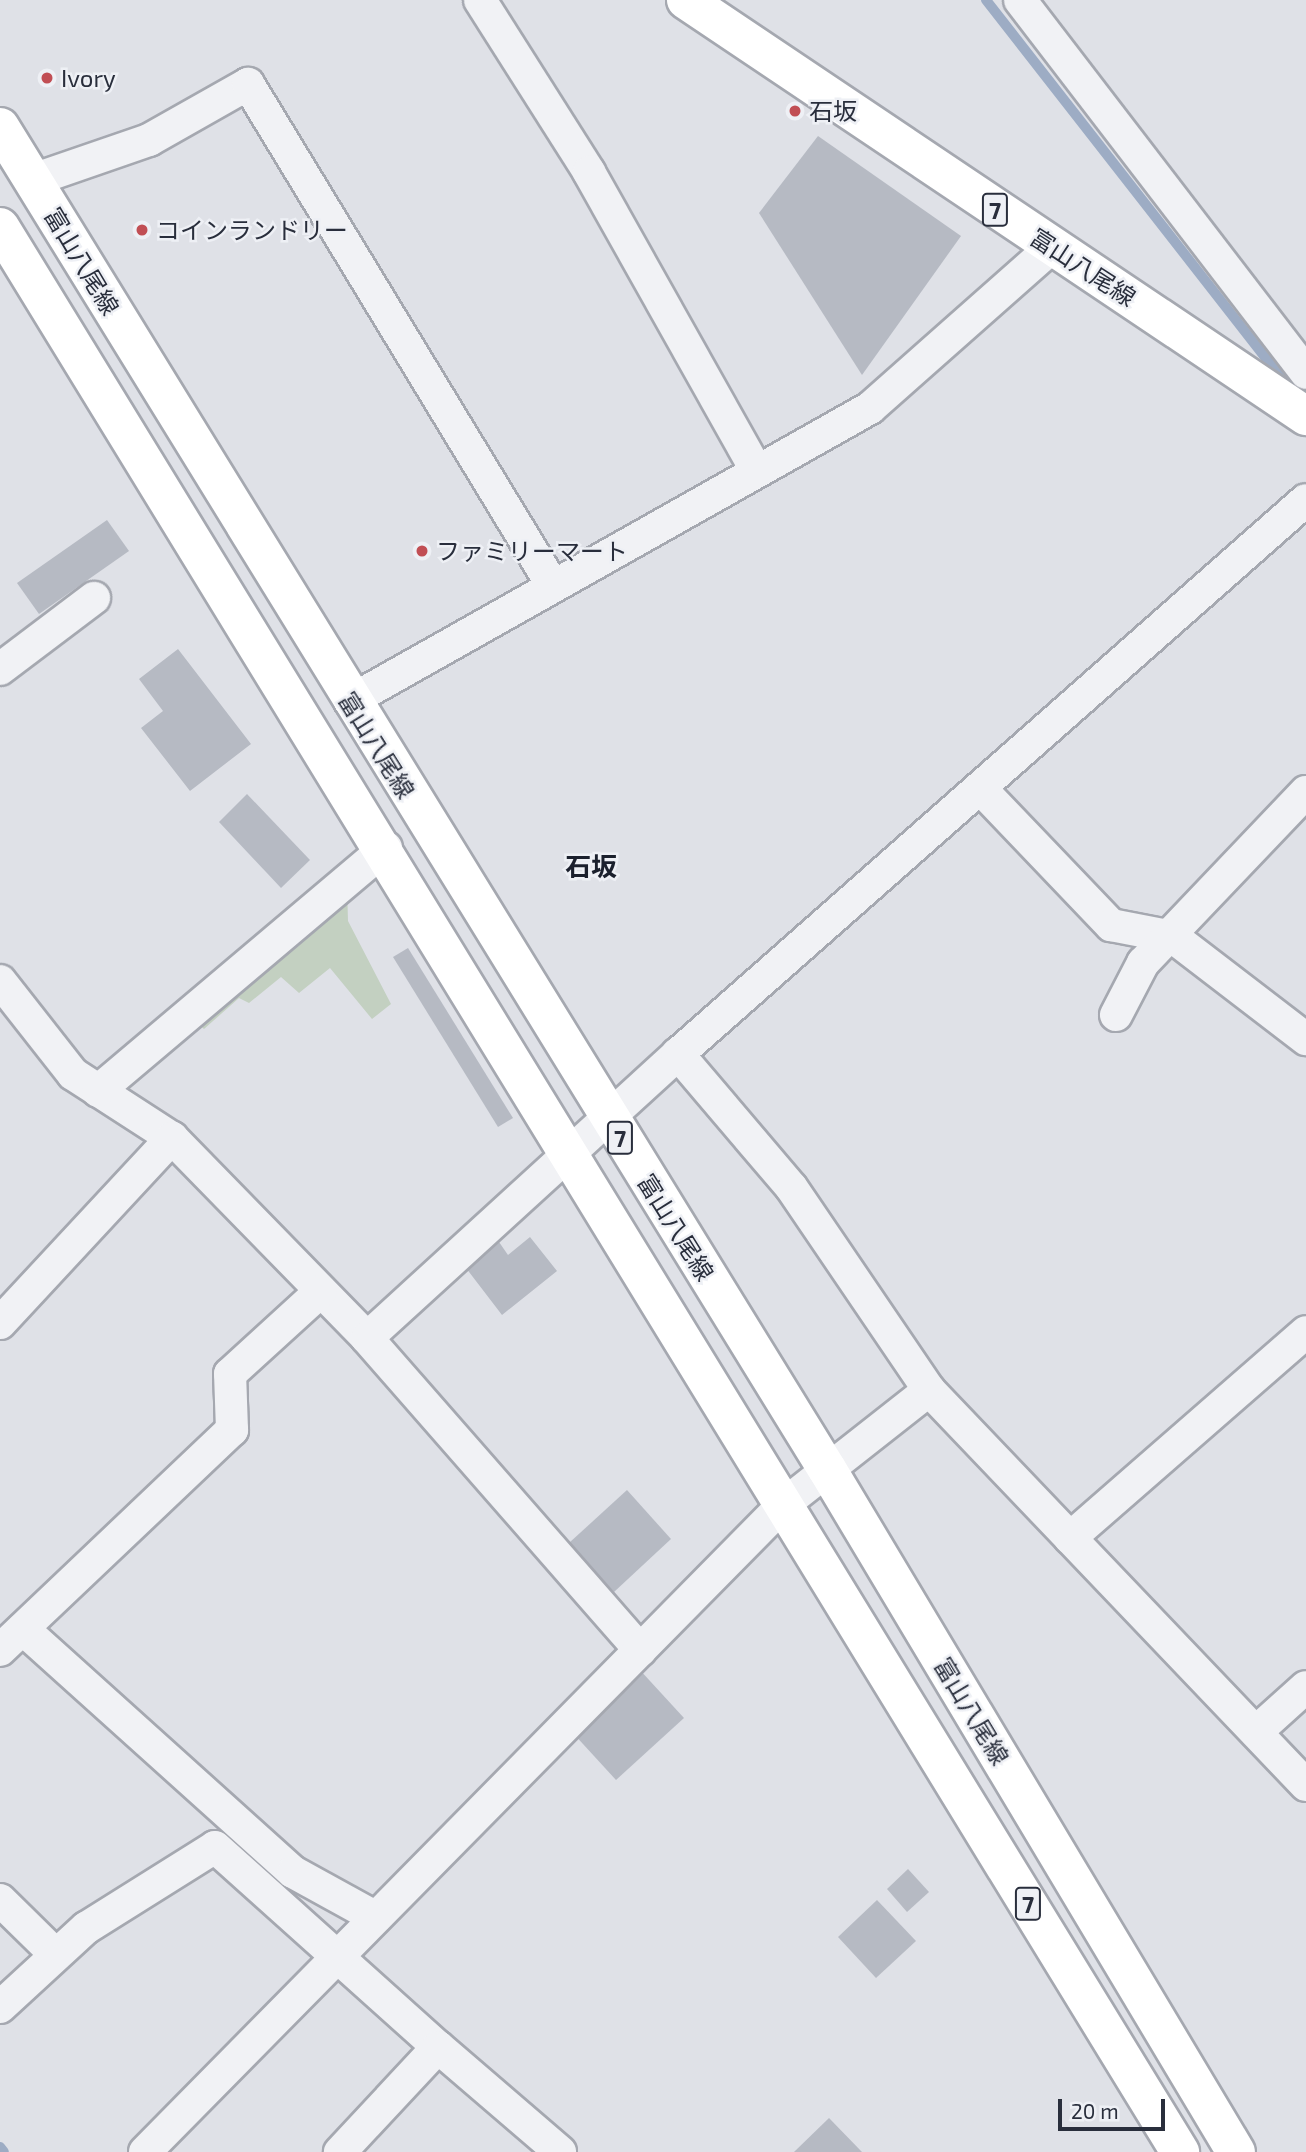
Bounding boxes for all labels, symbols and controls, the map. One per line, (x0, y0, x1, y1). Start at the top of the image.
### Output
place label: Ivory (61, 64, 116, 92)
marker: Ivory (39, 70, 55, 86)
place label: 石坂 (809, 97, 857, 125)
marker: 石坂 (787, 103, 803, 119)
road number: 7 (981, 190, 1009, 230)
street label: 富山八尾線 (39, 202, 125, 320)
place label: コインランドリー (156, 216, 348, 244)
marker: コインランドリー (134, 222, 150, 238)
street label: 富山八尾線 (1025, 222, 1141, 312)
place label: ファミリーマート (436, 537, 628, 565)
marker: ファミリーマート (414, 543, 430, 559)
street label: 富山八尾線 (333, 686, 421, 804)
district label: 石坂 (565, 850, 617, 882)
road number: 7 (606, 1119, 634, 1158)
street label: 富山八尾線 (632, 1168, 720, 1286)
street label: 富山八尾線 (929, 1652, 1015, 1770)
road number: 7 (1014, 1884, 1042, 1924)
scale bar (1061, 2086, 1168, 2130)
text: 20 m (1071, 2098, 1119, 2123)

